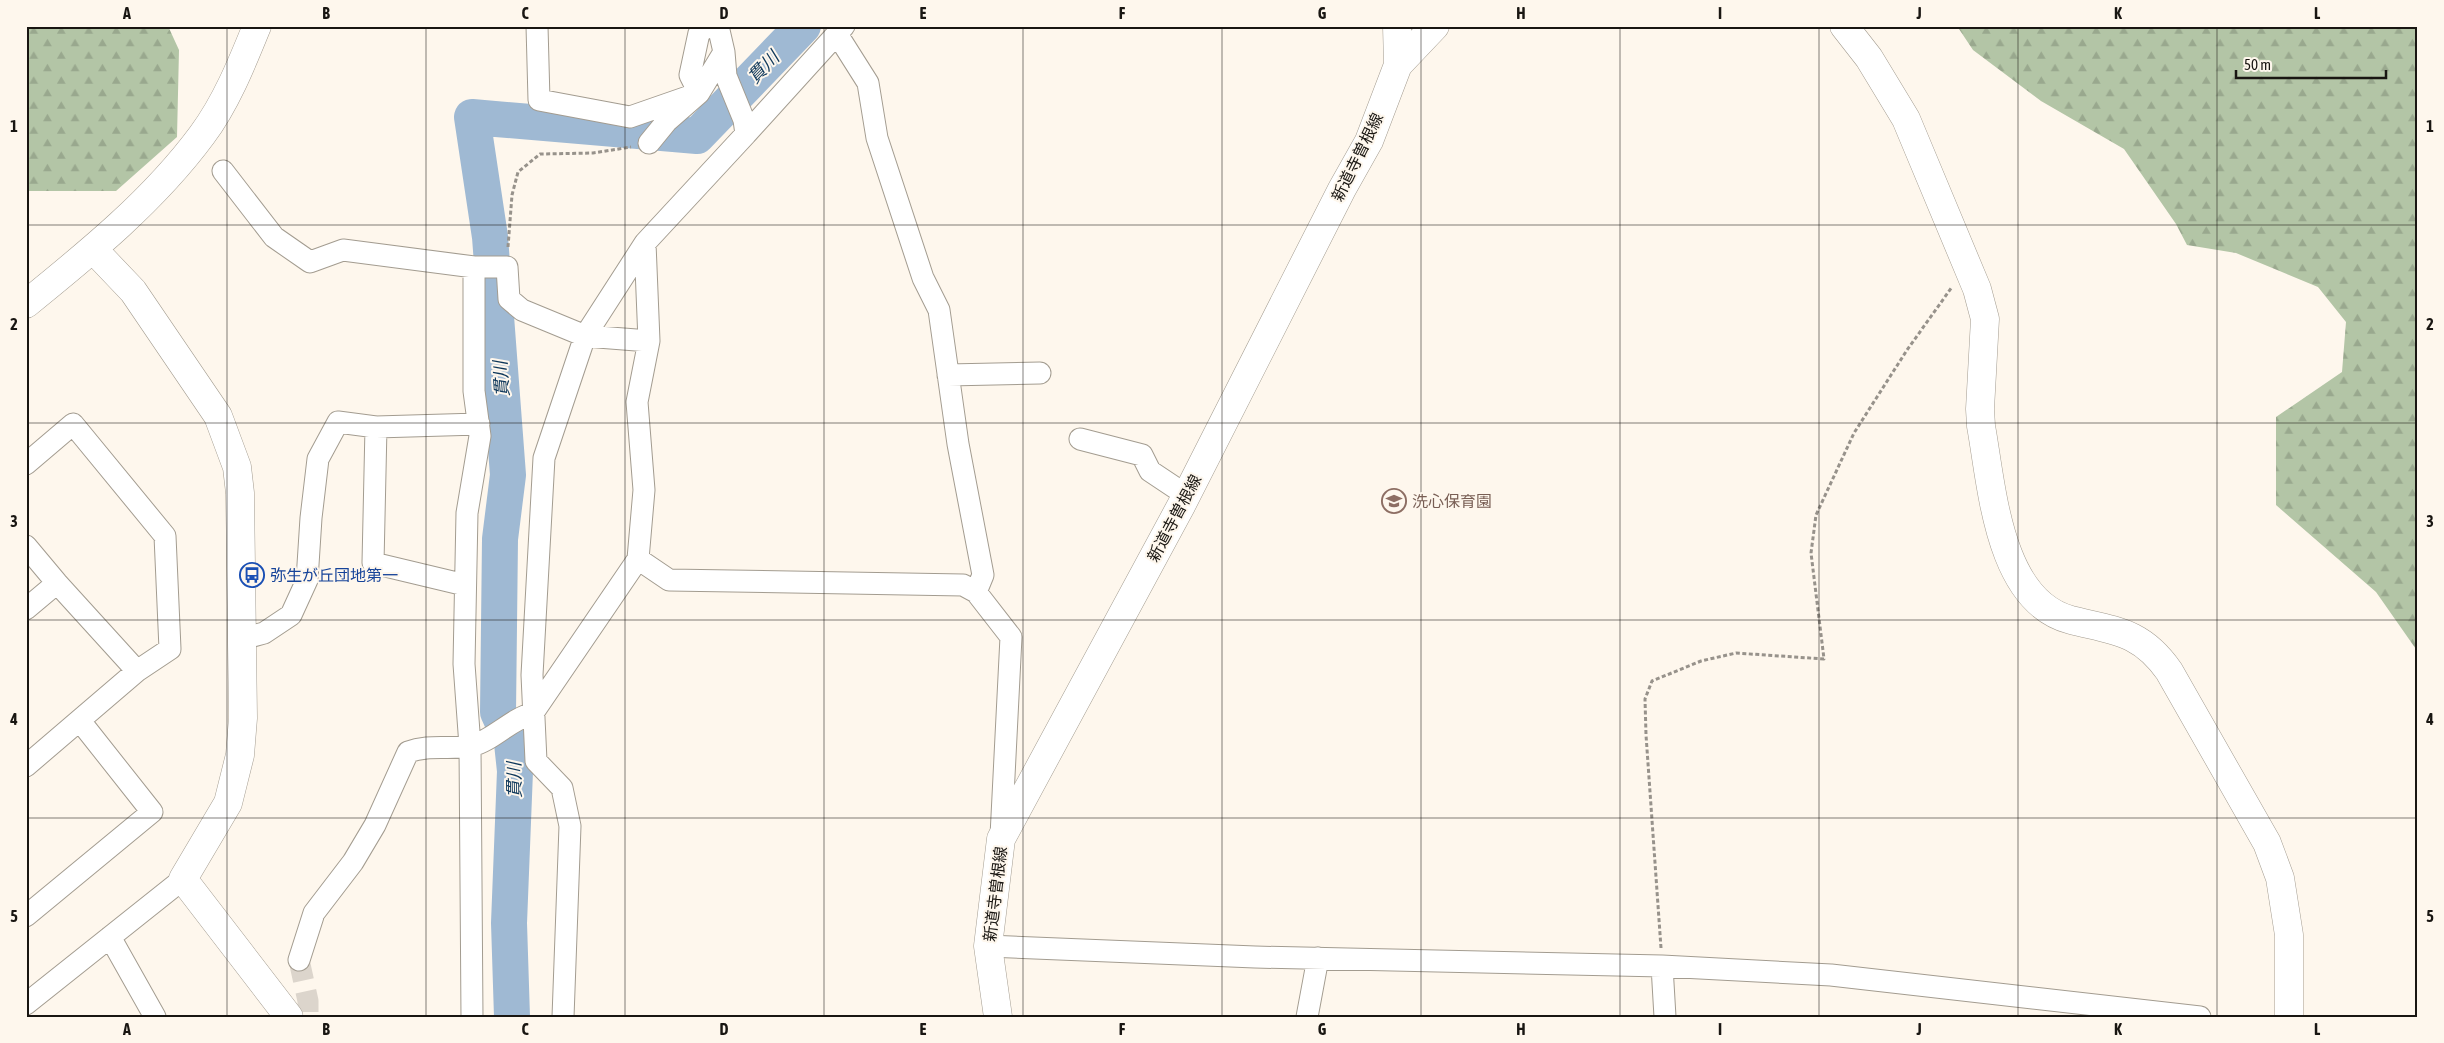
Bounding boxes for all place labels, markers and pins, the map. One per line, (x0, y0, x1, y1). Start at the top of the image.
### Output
school or university icon: 洗心保育園 (1381, 488, 1407, 514)
place label: 洗心保育園 (1412, 492, 1492, 510)
bus stop icon: 弥生が丘団地第一 (239, 562, 265, 588)
place label: 弥生が丘団地第一 (270, 566, 398, 584)

